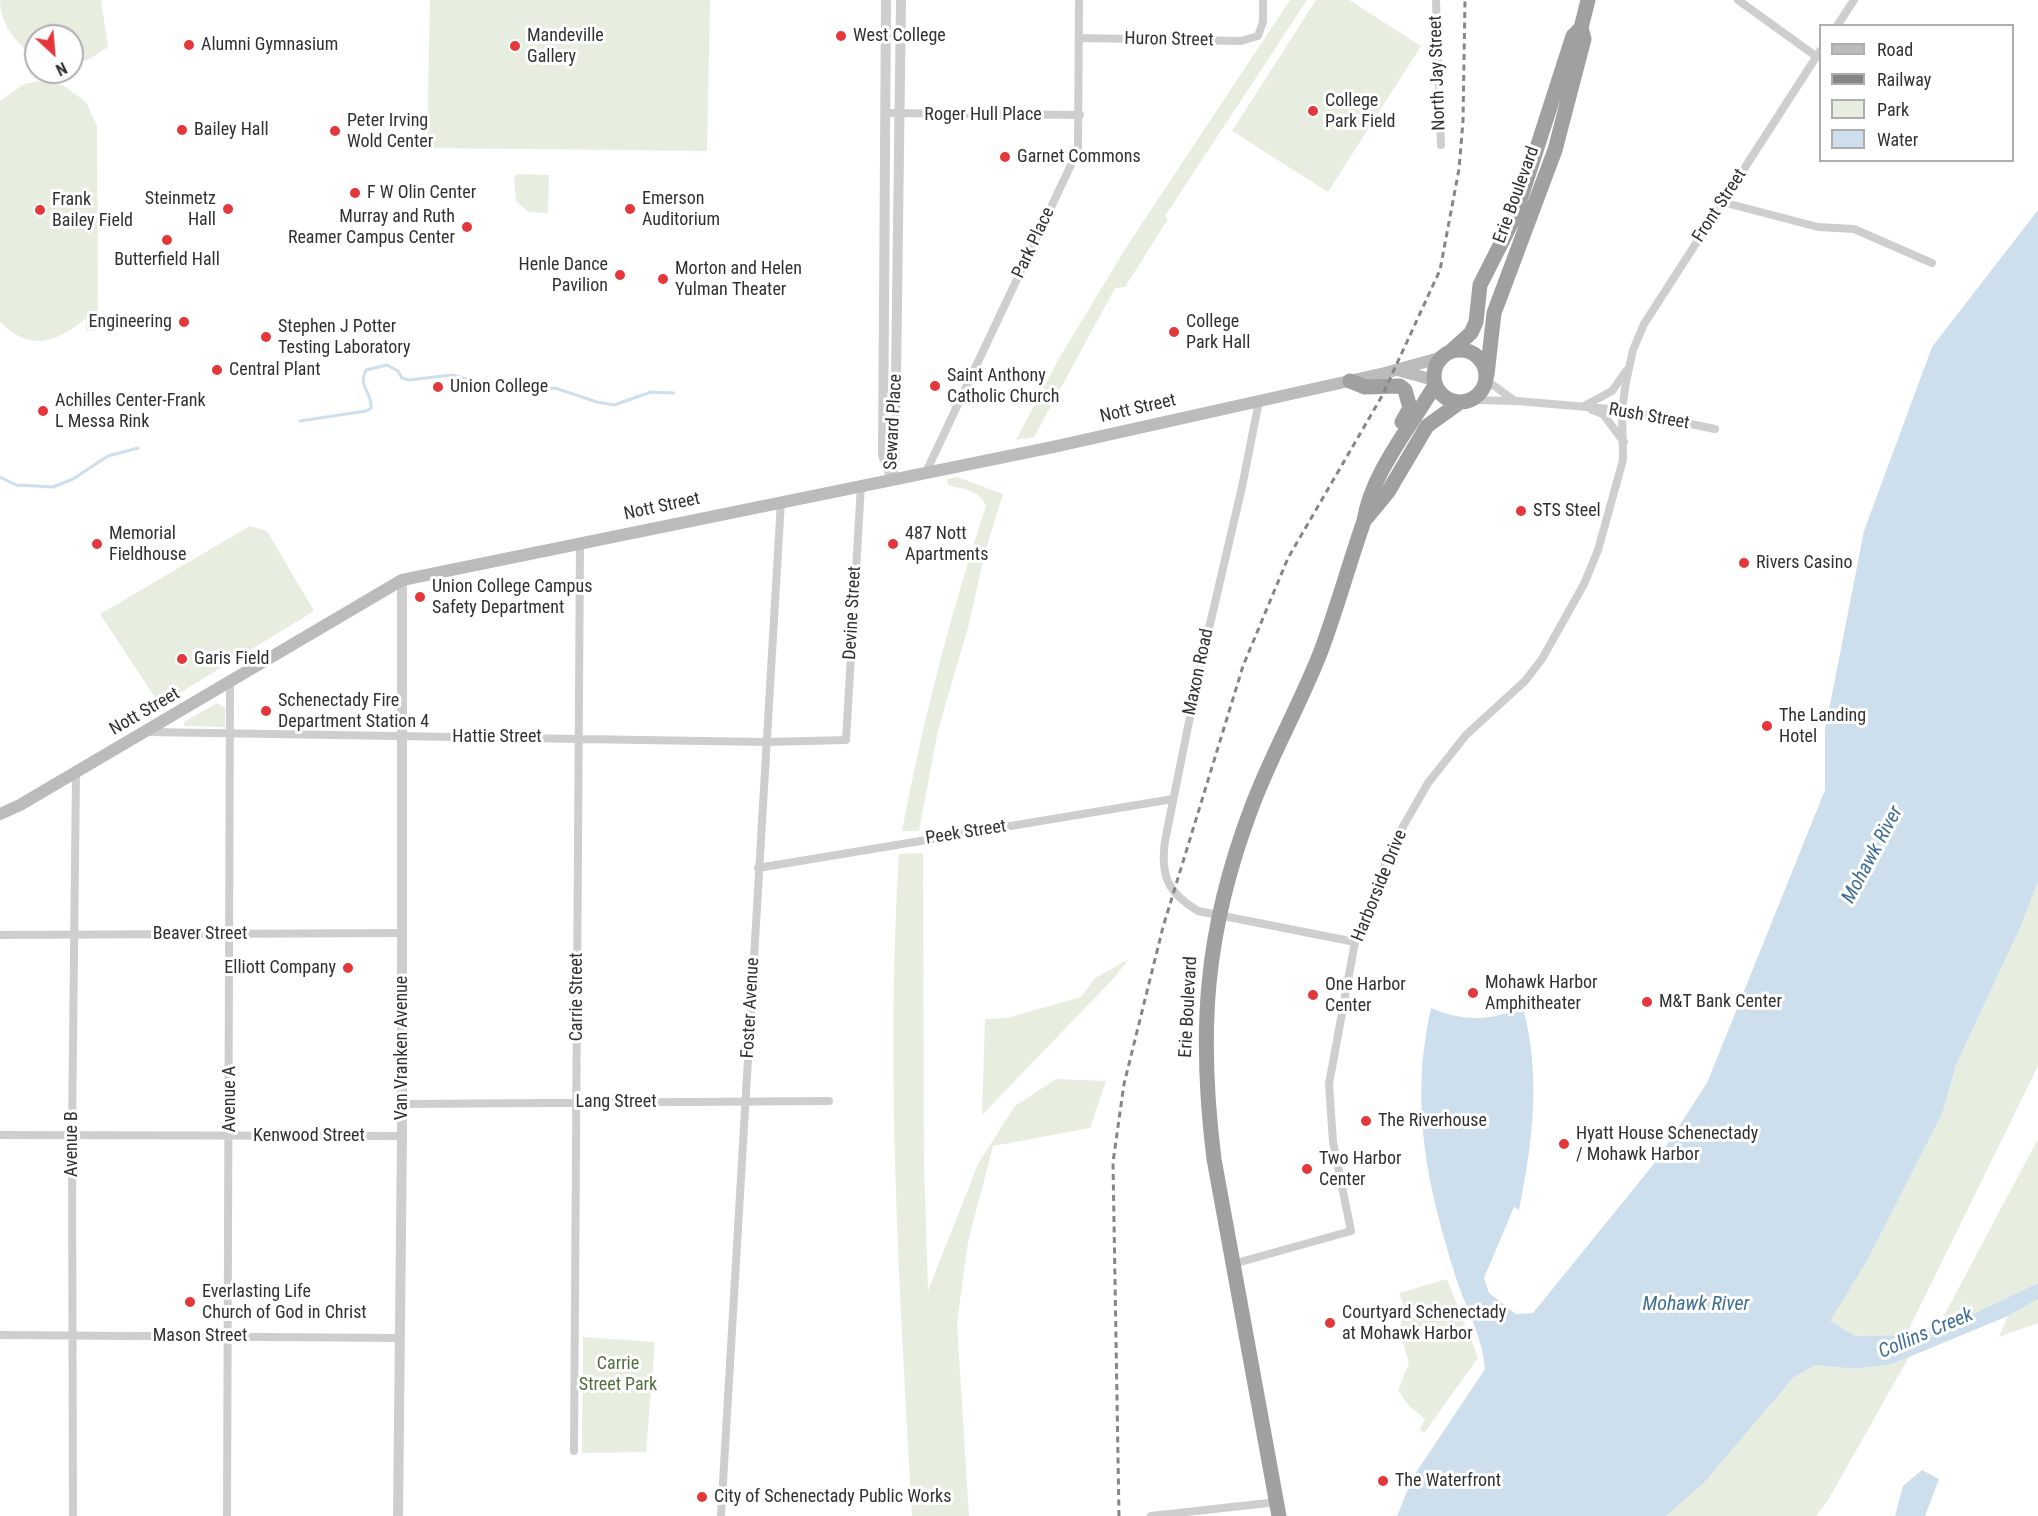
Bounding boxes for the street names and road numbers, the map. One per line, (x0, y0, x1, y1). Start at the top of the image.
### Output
street label: North Jay Street (1425, 15, 1451, 131)
street label: Huron Street (1124, 28, 1214, 52)
street label: Roger Hull Place (924, 104, 1042, 126)
street label: Erie Boulevard (1489, 144, 1545, 246)
street label: Front Street (1688, 165, 1752, 247)
street label: Park Place (1008, 204, 1060, 282)
street label: Seward Place (881, 374, 907, 470)
street label: Nott Street (1098, 390, 1178, 428)
street label: Rush Street (1607, 399, 1691, 435)
street label: Nott Street (622, 488, 702, 526)
street label: Devine Street (840, 566, 866, 660)
street label: Maxon Road (1179, 627, 1219, 717)
street label: Nott Street (106, 683, 184, 741)
street label: Hattie Street (452, 726, 542, 748)
street label: Peek Street (924, 816, 1008, 850)
street label: Harborside Drive (1348, 827, 1412, 945)
street label: Beaver Street (153, 923, 247, 945)
street label: Carrie Street (566, 953, 588, 1041)
street label: Erie Boulevard (1176, 956, 1202, 1058)
street label: Foster Avenue (738, 957, 764, 1059)
street label: Van Vranken Avenue (391, 976, 413, 1120)
street label: Avenue A (219, 1066, 241, 1132)
street label: Lang Street (575, 1091, 657, 1113)
street label: Avenue B (61, 1111, 83, 1177)
street label: Kenwood Street (253, 1125, 365, 1147)
street label: Mason Street (153, 1325, 247, 1347)

